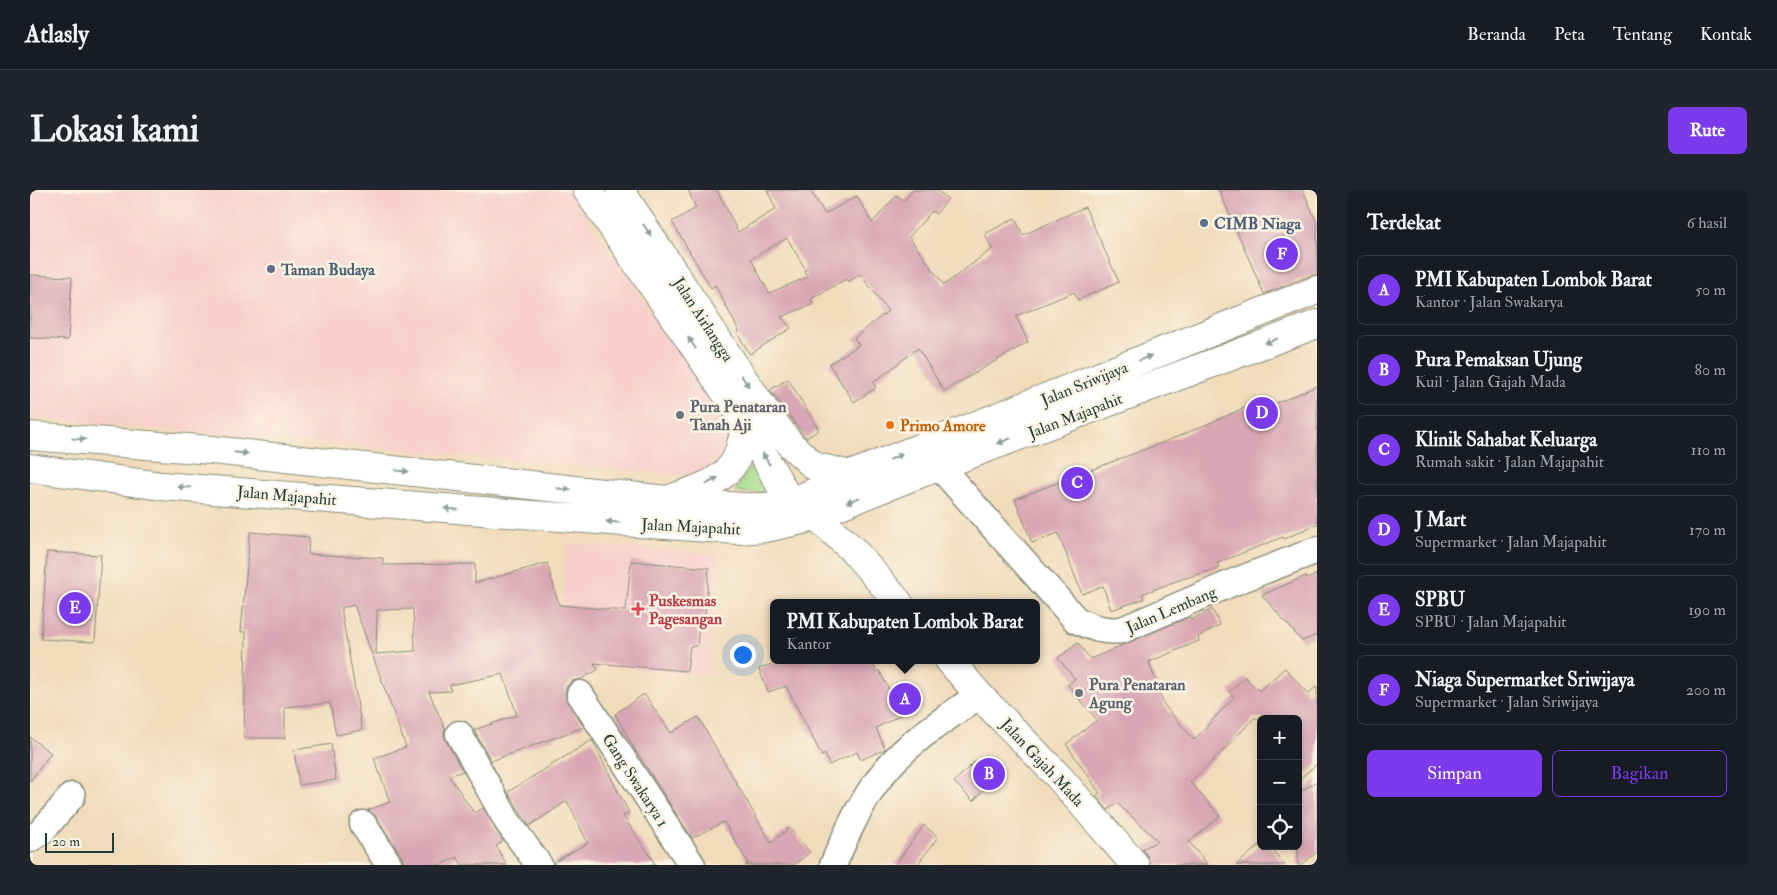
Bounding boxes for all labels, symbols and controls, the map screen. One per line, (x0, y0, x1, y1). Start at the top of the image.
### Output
text: Atlasly (25, 19, 89, 50)
text: Beranda (1467, 23, 1526, 46)
text: Peta (1554, 23, 1585, 46)
text: Tentang (1613, 23, 1672, 46)
text: Kontak (1700, 23, 1752, 46)
button: Rute (1668, 107, 1747, 154)
text: Lokasi kami (30, 108, 199, 152)
text: Terdekat (1367, 209, 1441, 236)
text: 6 hasil (1687, 213, 1727, 233)
place label: CIMB Niaga (1214, 214, 1301, 235)
marker: CIMB Niaga (1198, 217, 1210, 229)
one-way arrow (642, 224, 652, 237)
pin: F (1266, 235, 1298, 273)
place label: Taman Budaya (280, 260, 375, 281)
marker: Taman Budaya (265, 263, 277, 275)
text: PMI Kabupaten Lombok Barat (1415, 268, 1652, 292)
street label: Jalan Airlangga (667, 273, 738, 366)
text: A (1379, 280, 1389, 300)
text: 50 m (1695, 280, 1726, 300)
text: Kantor · Jalan Swakarya (1415, 292, 1563, 312)
one-way arrow (687, 336, 697, 350)
one-way arrow (1264, 338, 1279, 345)
text: Pura Pemaksan Ujung (1415, 348, 1582, 372)
one-way arrow (1138, 354, 1152, 362)
street label: Jalan Sriwijaya (1037, 357, 1131, 412)
text: B (1379, 360, 1389, 380)
text: 80 m (1695, 360, 1726, 380)
text: Kuil · Jalan Gajah Mada (1415, 372, 1566, 392)
one-way arrow (740, 375, 750, 388)
street label: Jalan Majapahit (1024, 389, 1126, 444)
pin: D (1246, 394, 1278, 432)
place label: Pura Penataran Tanah Aji (689, 397, 787, 435)
marker: Pura Penataran Tanah Aji (674, 409, 686, 421)
place label: Primo Amore (900, 416, 986, 436)
marker: Primo Amore (884, 419, 896, 431)
text: Klinik Sahabat Keluarga (1415, 428, 1597, 452)
one-way arrow (71, 436, 87, 444)
one-way arrow (997, 438, 1012, 445)
text: C (1378, 440, 1390, 460)
text: 110 m (1691, 440, 1726, 460)
one-way arrow (233, 449, 249, 457)
text: Rumah sakit · Jalan Majapahit (1415, 452, 1604, 472)
one-way arrow (762, 453, 771, 466)
one-way arrow (889, 453, 903, 461)
pin: C (1061, 464, 1093, 502)
one-way arrow (394, 467, 410, 475)
one-way arrow (705, 477, 718, 486)
street label: Jalan Majapahit (235, 482, 337, 511)
one-way arrow (176, 483, 192, 491)
one-way arrow (556, 485, 572, 493)
one-way arrow (845, 496, 860, 504)
one-way arrow (443, 504, 459, 512)
text: J Mart (1415, 508, 1466, 532)
street label: Jalan Majapahit (640, 514, 741, 541)
one-way arrow (605, 517, 621, 525)
text: D (1377, 520, 1391, 540)
text: 170 m (1689, 520, 1726, 540)
text: Supermarket · Jalan Majapahit (1415, 532, 1607, 552)
street label: Jalan Lembang (1122, 581, 1221, 639)
text: SPBU (1415, 588, 1465, 612)
pin: E (59, 589, 91, 627)
place label: Puskesmas Pagesangan (649, 591, 723, 630)
popup (770, 599, 1040, 664)
text: E (1378, 600, 1390, 620)
text: 190 m (1688, 600, 1726, 620)
marker: Puskesmas Pagesangan (631, 602, 645, 616)
text: PMI Kabupaten Lombok Barat (787, 610, 1024, 634)
text: SPBU · Jalan Majapahit (1415, 612, 1567, 632)
text: Kantor (787, 634, 831, 654)
your location (730, 642, 756, 668)
text: Niaga Supermarket Sriwijaya (1415, 668, 1635, 692)
place label: Pura Penataran Agung (1088, 675, 1186, 714)
pin: A (889, 680, 921, 718)
text: F (1379, 680, 1389, 700)
text: 200 m (1686, 680, 1726, 700)
marker: Pura Penataran Agung (1073, 687, 1085, 699)
text: Supermarket · Jalan Sriwijaya (1415, 692, 1599, 712)
street label: Jalan Gajah Mada (995, 714, 1089, 812)
map controls (1257, 715, 1302, 850)
button: + (1257, 715, 1302, 760)
street label: Gang Swakarya 1 (598, 730, 673, 831)
button: Simpan (1367, 750, 1542, 797)
button: Bagikan (1552, 750, 1727, 797)
pin: B (973, 755, 1005, 793)
button: − (1257, 760, 1302, 805)
button: locate (1257, 805, 1302, 850)
scale bar (45, 830, 114, 853)
text: 20 m (52, 833, 80, 850)

